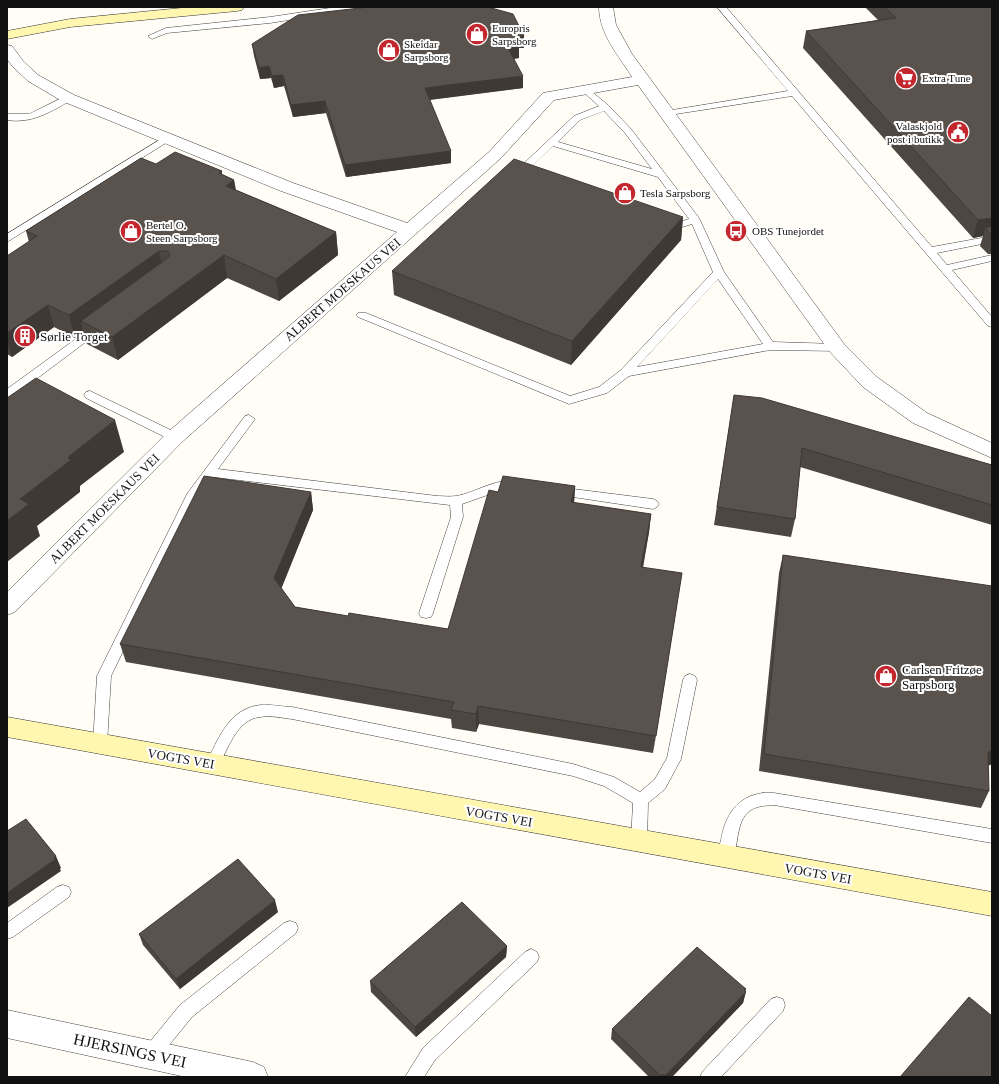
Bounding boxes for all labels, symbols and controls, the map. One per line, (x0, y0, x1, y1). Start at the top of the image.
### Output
shop icon: Europris Sarpsborg (464, 21, 490, 47)
place label: Europris Sarpsborg (492, 22, 537, 47)
shop icon: Skeidar Sarpsborg (376, 37, 402, 63)
place label: Skeidar Sarpsborg (404, 38, 449, 63)
supermarket icon: Extra Tune (893, 65, 919, 91)
place label: Extra Tune (922, 72, 971, 84)
public building icon: Valaskjold post i butikk (945, 119, 971, 145)
place label: Valaskjold post i butikk (887, 120, 942, 145)
shop icon: Tesla Sarpsborg (612, 180, 638, 206)
place label: Tesla Sarpsborg (640, 187, 711, 199)
shop icon: Bertel O. Steen Sarpsborg (118, 218, 144, 244)
bus stop icon: OBS Tunejordet (723, 218, 749, 244)
place label: Bertel O. Steen Sarpsborg (146, 219, 218, 244)
place label: OBS Tunejordet (752, 225, 824, 237)
street label: ALBERT MOESKAUS VEI (281, 235, 403, 344)
building icon: Sørlie Torget (12, 323, 38, 349)
place label: Sørlie Torget (40, 329, 108, 344)
street label: ALBERT MOESKAUS VEI (46, 450, 162, 566)
place label: Carlsen Fritzøe Sarpsborg (902, 662, 982, 692)
shop icon: Carlsen Fritzøe Sarpsborg (873, 663, 899, 689)
street label: VOGTS VEI (146, 745, 216, 772)
street label: VOGTS VEI (464, 803, 534, 830)
street label: VOGTS VEI (783, 860, 853, 887)
street label: HJERSINGS VEI (72, 1030, 188, 1071)

